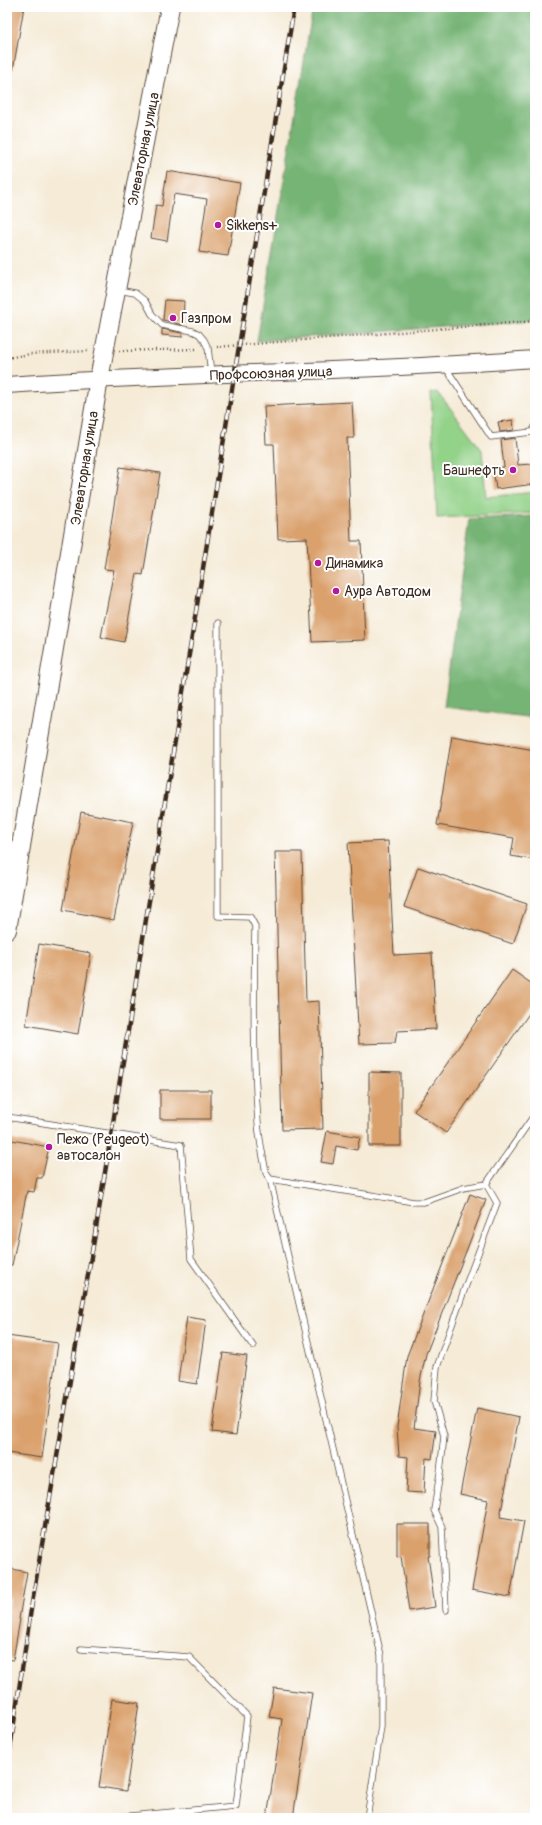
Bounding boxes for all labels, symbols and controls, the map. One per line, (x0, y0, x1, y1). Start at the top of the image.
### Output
street label: Элеваторная улица (124, 91, 163, 207)
place label: Sikkens+ (226, 217, 278, 234)
marker: Sikkens+ (213, 220, 223, 230)
place label: Газпром (181, 310, 231, 327)
marker: Газпром (168, 313, 178, 323)
street label: Профсоюзная улица (209, 363, 333, 384)
street label: Элеваторная улица (67, 410, 102, 526)
place label: Башнефть (443, 462, 505, 479)
marker: Башнефть (508, 465, 518, 475)
place label: Динамика (325, 555, 383, 572)
marker: Динамика (313, 558, 323, 568)
place label: Аура Автодом (344, 583, 431, 600)
marker: Аура Автодом (331, 586, 341, 596)
place label: Пежо (Peugeot) автосалон (57, 1131, 150, 1164)
marker: Пежо (Peugeot) автосалон (44, 1142, 54, 1152)

